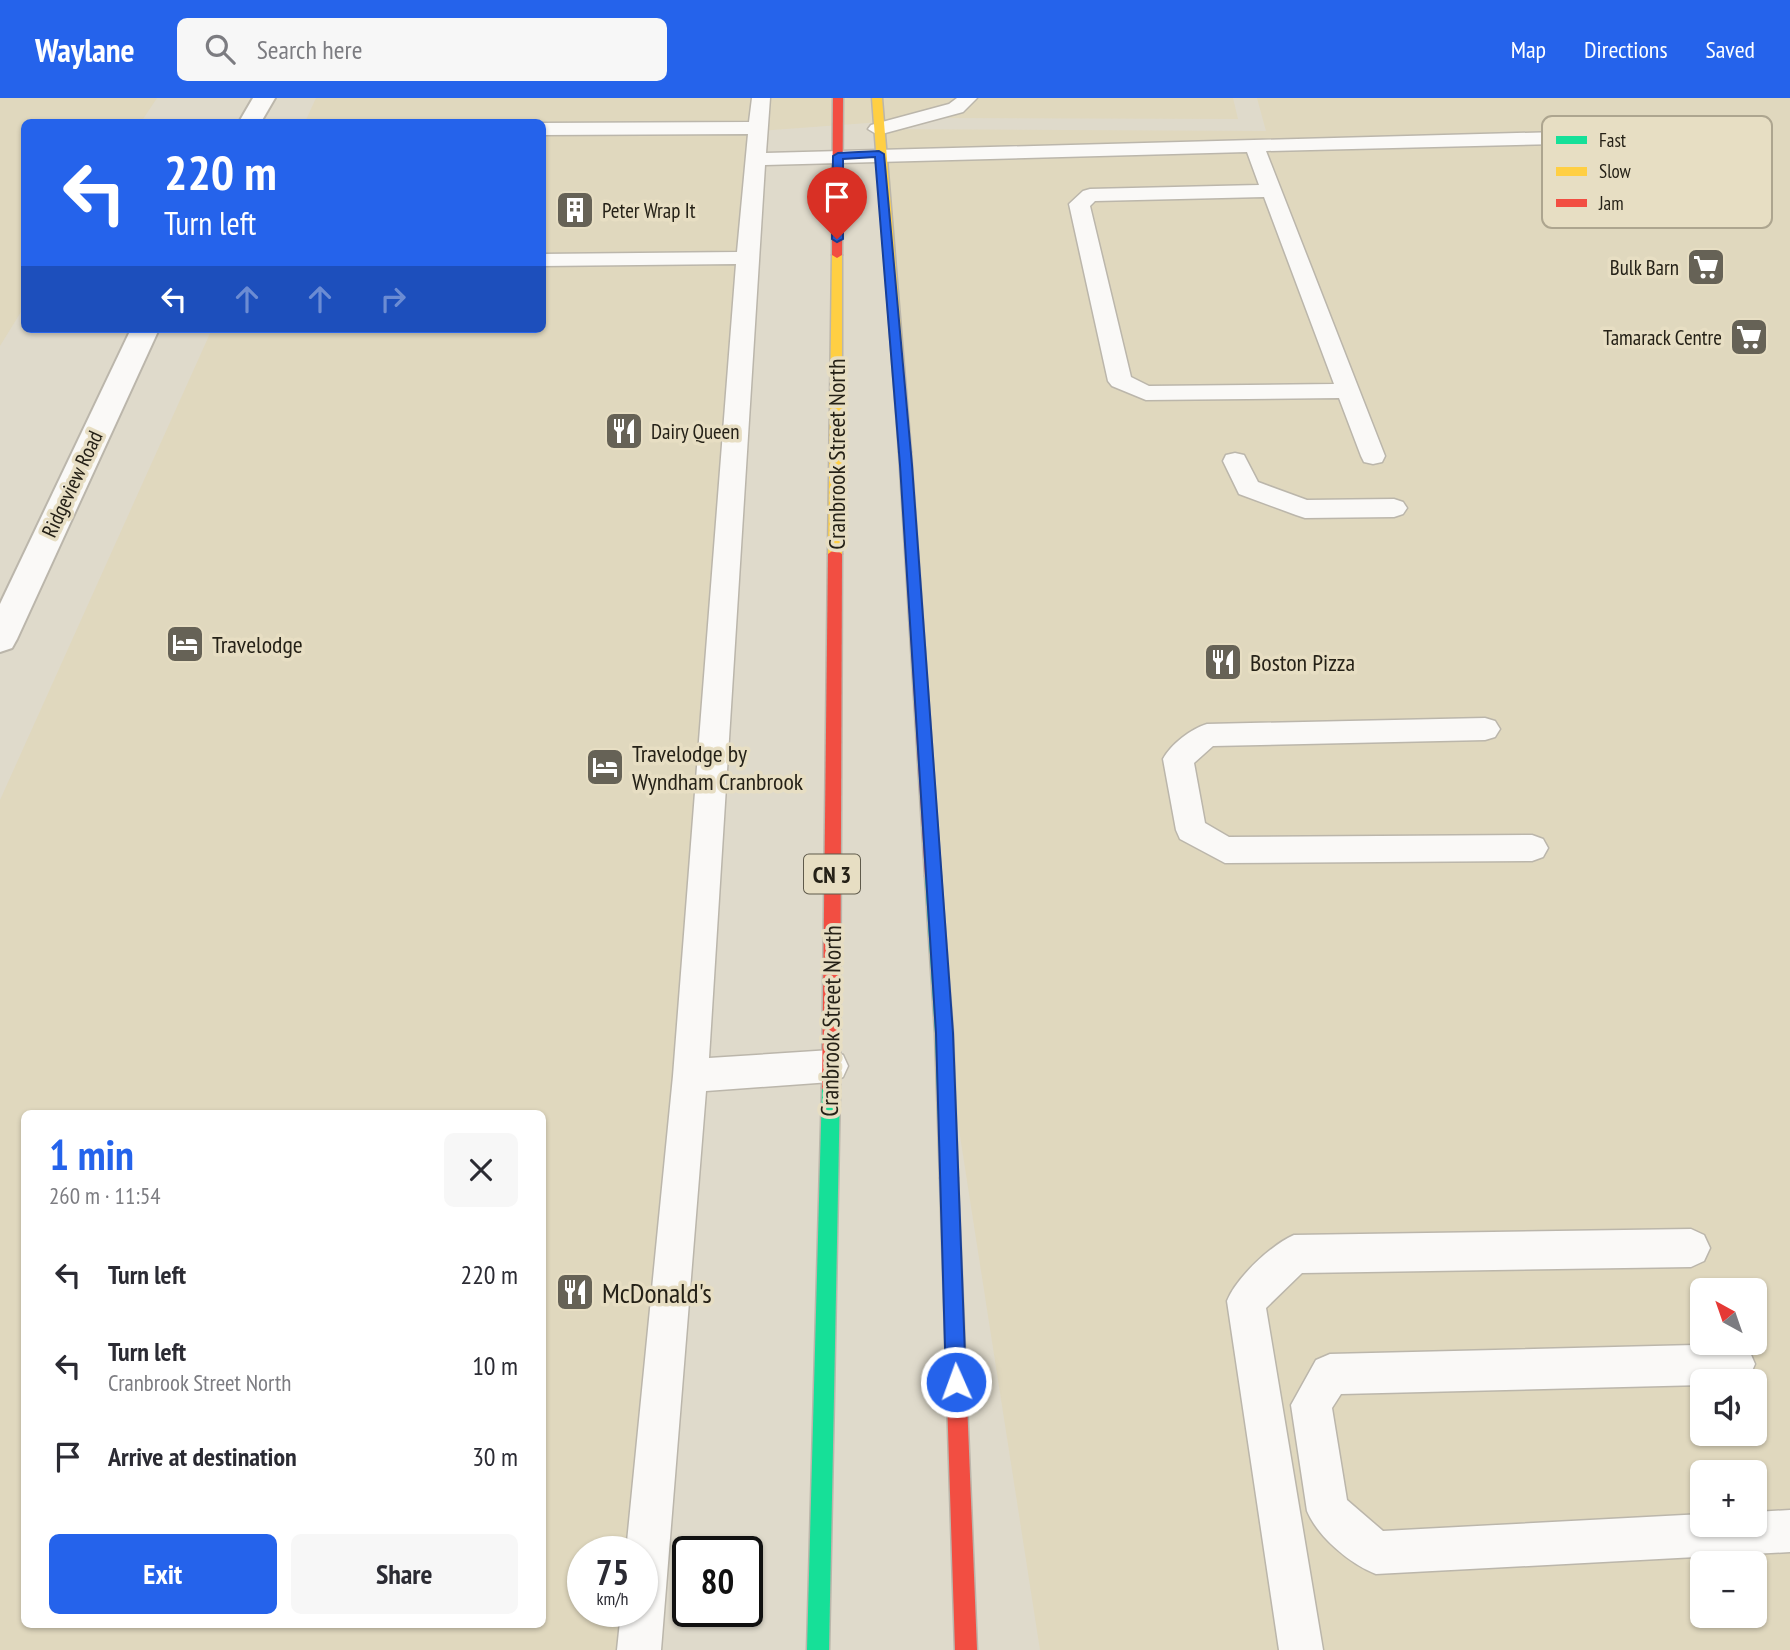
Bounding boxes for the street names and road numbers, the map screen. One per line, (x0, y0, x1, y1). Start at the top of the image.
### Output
street label: Cranbrook Street North (821, 358, 852, 550)
street label: Ridgeview Road (36, 426, 108, 542)
road number: CN 3 (804, 854, 860, 894)
street label: Cranbrook Street North (814, 925, 848, 1117)

